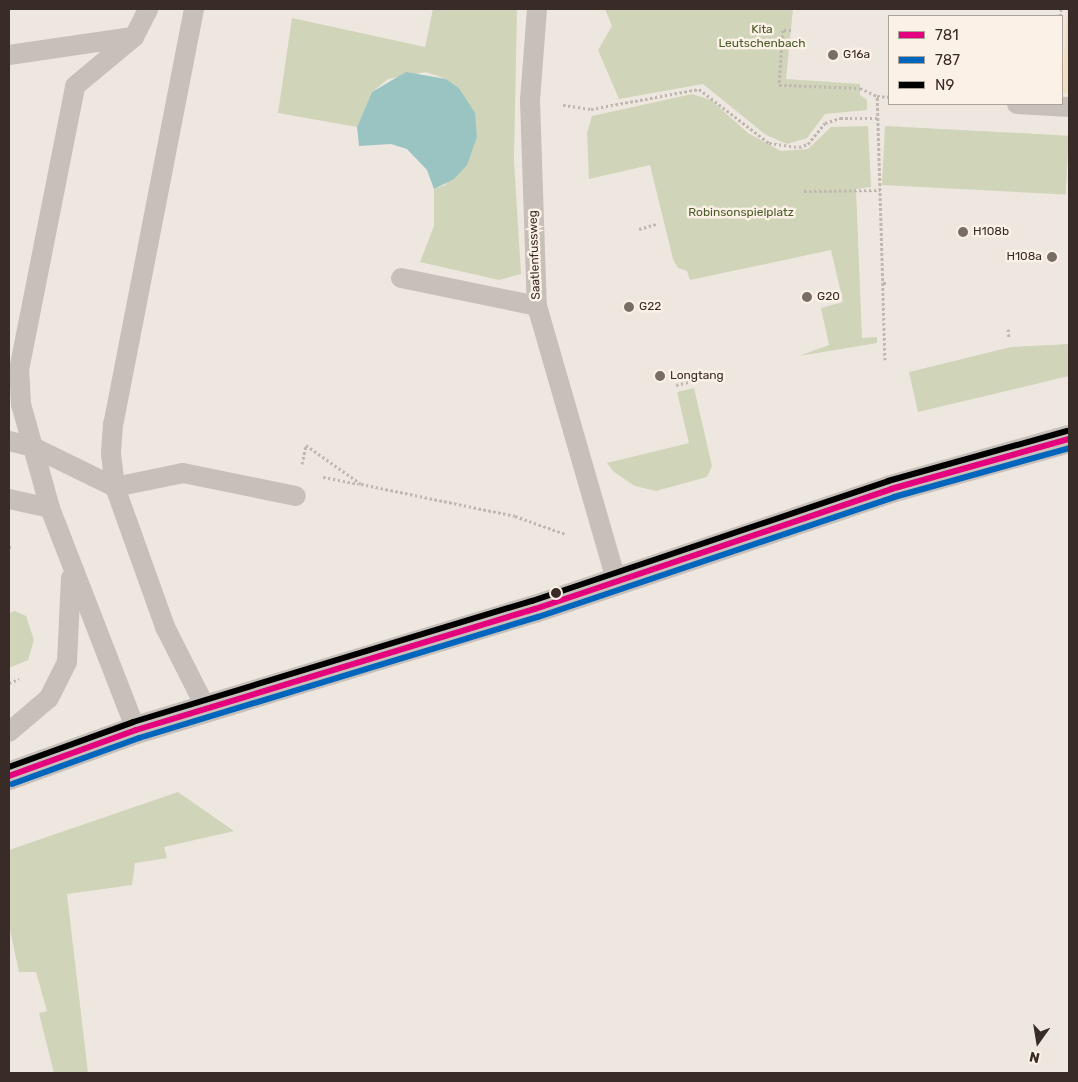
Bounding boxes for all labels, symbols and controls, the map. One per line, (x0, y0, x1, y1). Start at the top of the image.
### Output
legend (888, 15, 1063, 105)
park label: Kita Leutschenbach (718, 23, 806, 51)
text: 781 (935, 26, 959, 44)
place label: G16a (843, 48, 870, 62)
marker: G16a (827, 49, 839, 61)
text: 787 (935, 51, 960, 69)
text: N9 (935, 76, 954, 94)
park label: Robinsonspielplatz (688, 206, 794, 220)
street label: Saatlenfussweg (526, 210, 544, 300)
place label: H108b (973, 225, 1009, 239)
marker: H108b (957, 226, 969, 238)
place label: H108a (1006, 250, 1042, 264)
marker: H108a (1046, 251, 1058, 263)
place label: G20 (817, 290, 840, 304)
marker: G20 (801, 291, 813, 303)
place label: G22 (639, 300, 661, 314)
marker: G22 (623, 301, 635, 313)
place label: Longtang (670, 369, 724, 383)
marker: Longtang (654, 370, 666, 382)
unlabelled marker (551, 588, 561, 598)
north arrow (1013, 1017, 1063, 1067)
text: N (1028, 1048, 1041, 1067)

